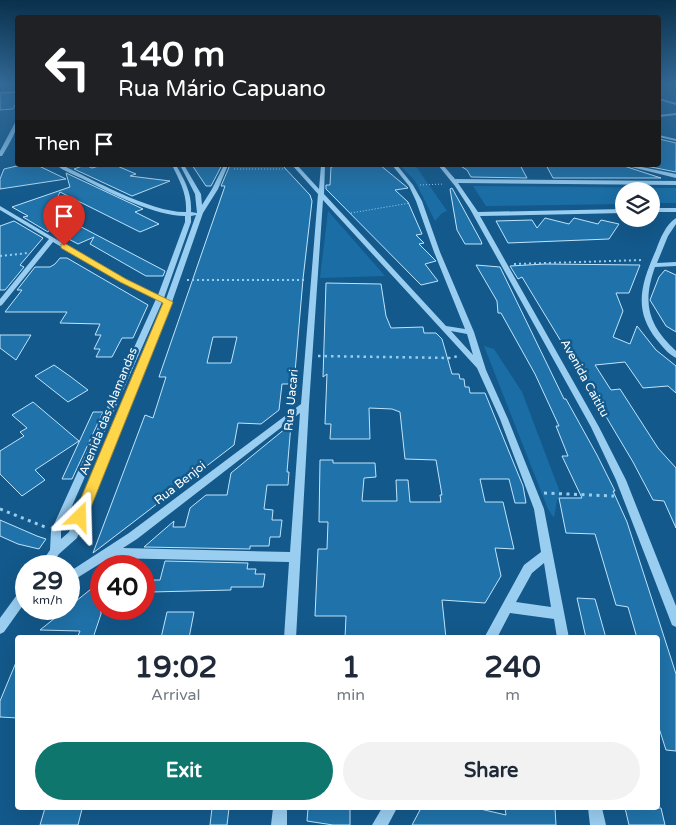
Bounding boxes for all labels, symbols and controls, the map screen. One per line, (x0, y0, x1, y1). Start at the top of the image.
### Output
text: 140 m (118, 34, 225, 76)
icon: left (35, 35, 100, 100)
text: Rua Mário Capuano (118, 76, 326, 102)
icon: arrive (90, 130, 118, 158)
text: Then (35, 133, 80, 155)
map controls (615, 182, 660, 227)
button: layers (615, 182, 660, 227)
pin (43, 195, 85, 246)
icon: arrive (50, 202, 78, 230)
street label: Avenida Caititu (558, 337, 612, 419)
street label: Avenida das Alamandas (76, 345, 140, 477)
street label: Rua Uacari (281, 368, 301, 432)
street label: Rua Benjoi (151, 459, 209, 507)
position arrow (53, 490, 105, 542)
speed limit sign: 40 (90, 555, 155, 620)
text: 29 (32, 566, 63, 596)
text: km/h (32, 593, 63, 607)
text: 19:02 (134, 649, 217, 686)
text: 1 (341, 649, 360, 686)
text: 240 (484, 649, 541, 686)
text: Arrival (151, 685, 201, 705)
text: min (337, 685, 365, 705)
text: m (505, 685, 520, 705)
button: Exit (35, 742, 333, 800)
button: Share (343, 742, 640, 800)

